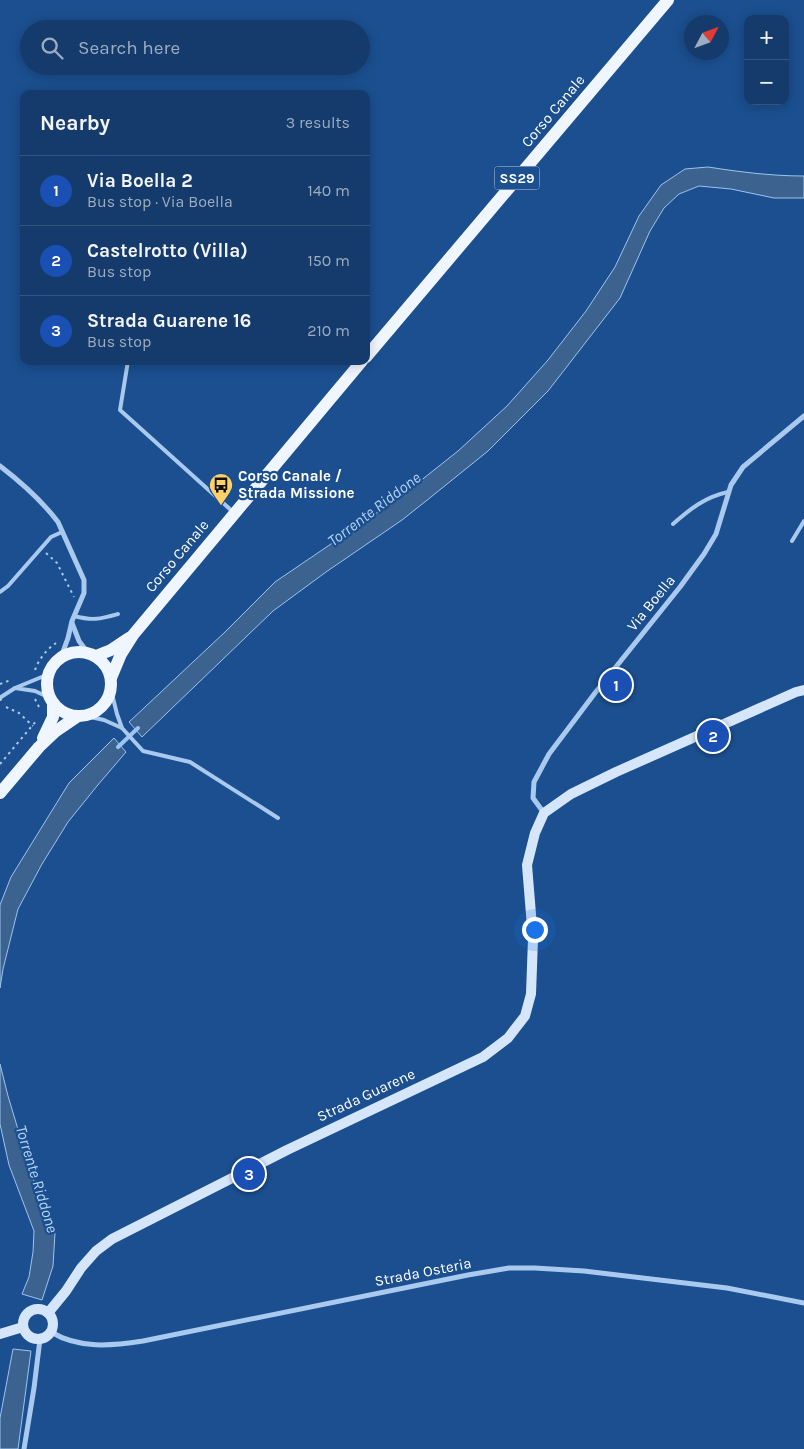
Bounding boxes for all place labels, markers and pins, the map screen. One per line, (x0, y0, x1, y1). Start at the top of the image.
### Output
place label: Corso Canale / Strada Missione (238, 467, 355, 502)
bus stop icon: Corso Canale / Strada Missione (208, 472, 234, 506)
pin: 1 (600, 666, 632, 704)
pin: 2 (697, 717, 729, 755)
pin: 3 (233, 1155, 265, 1193)

